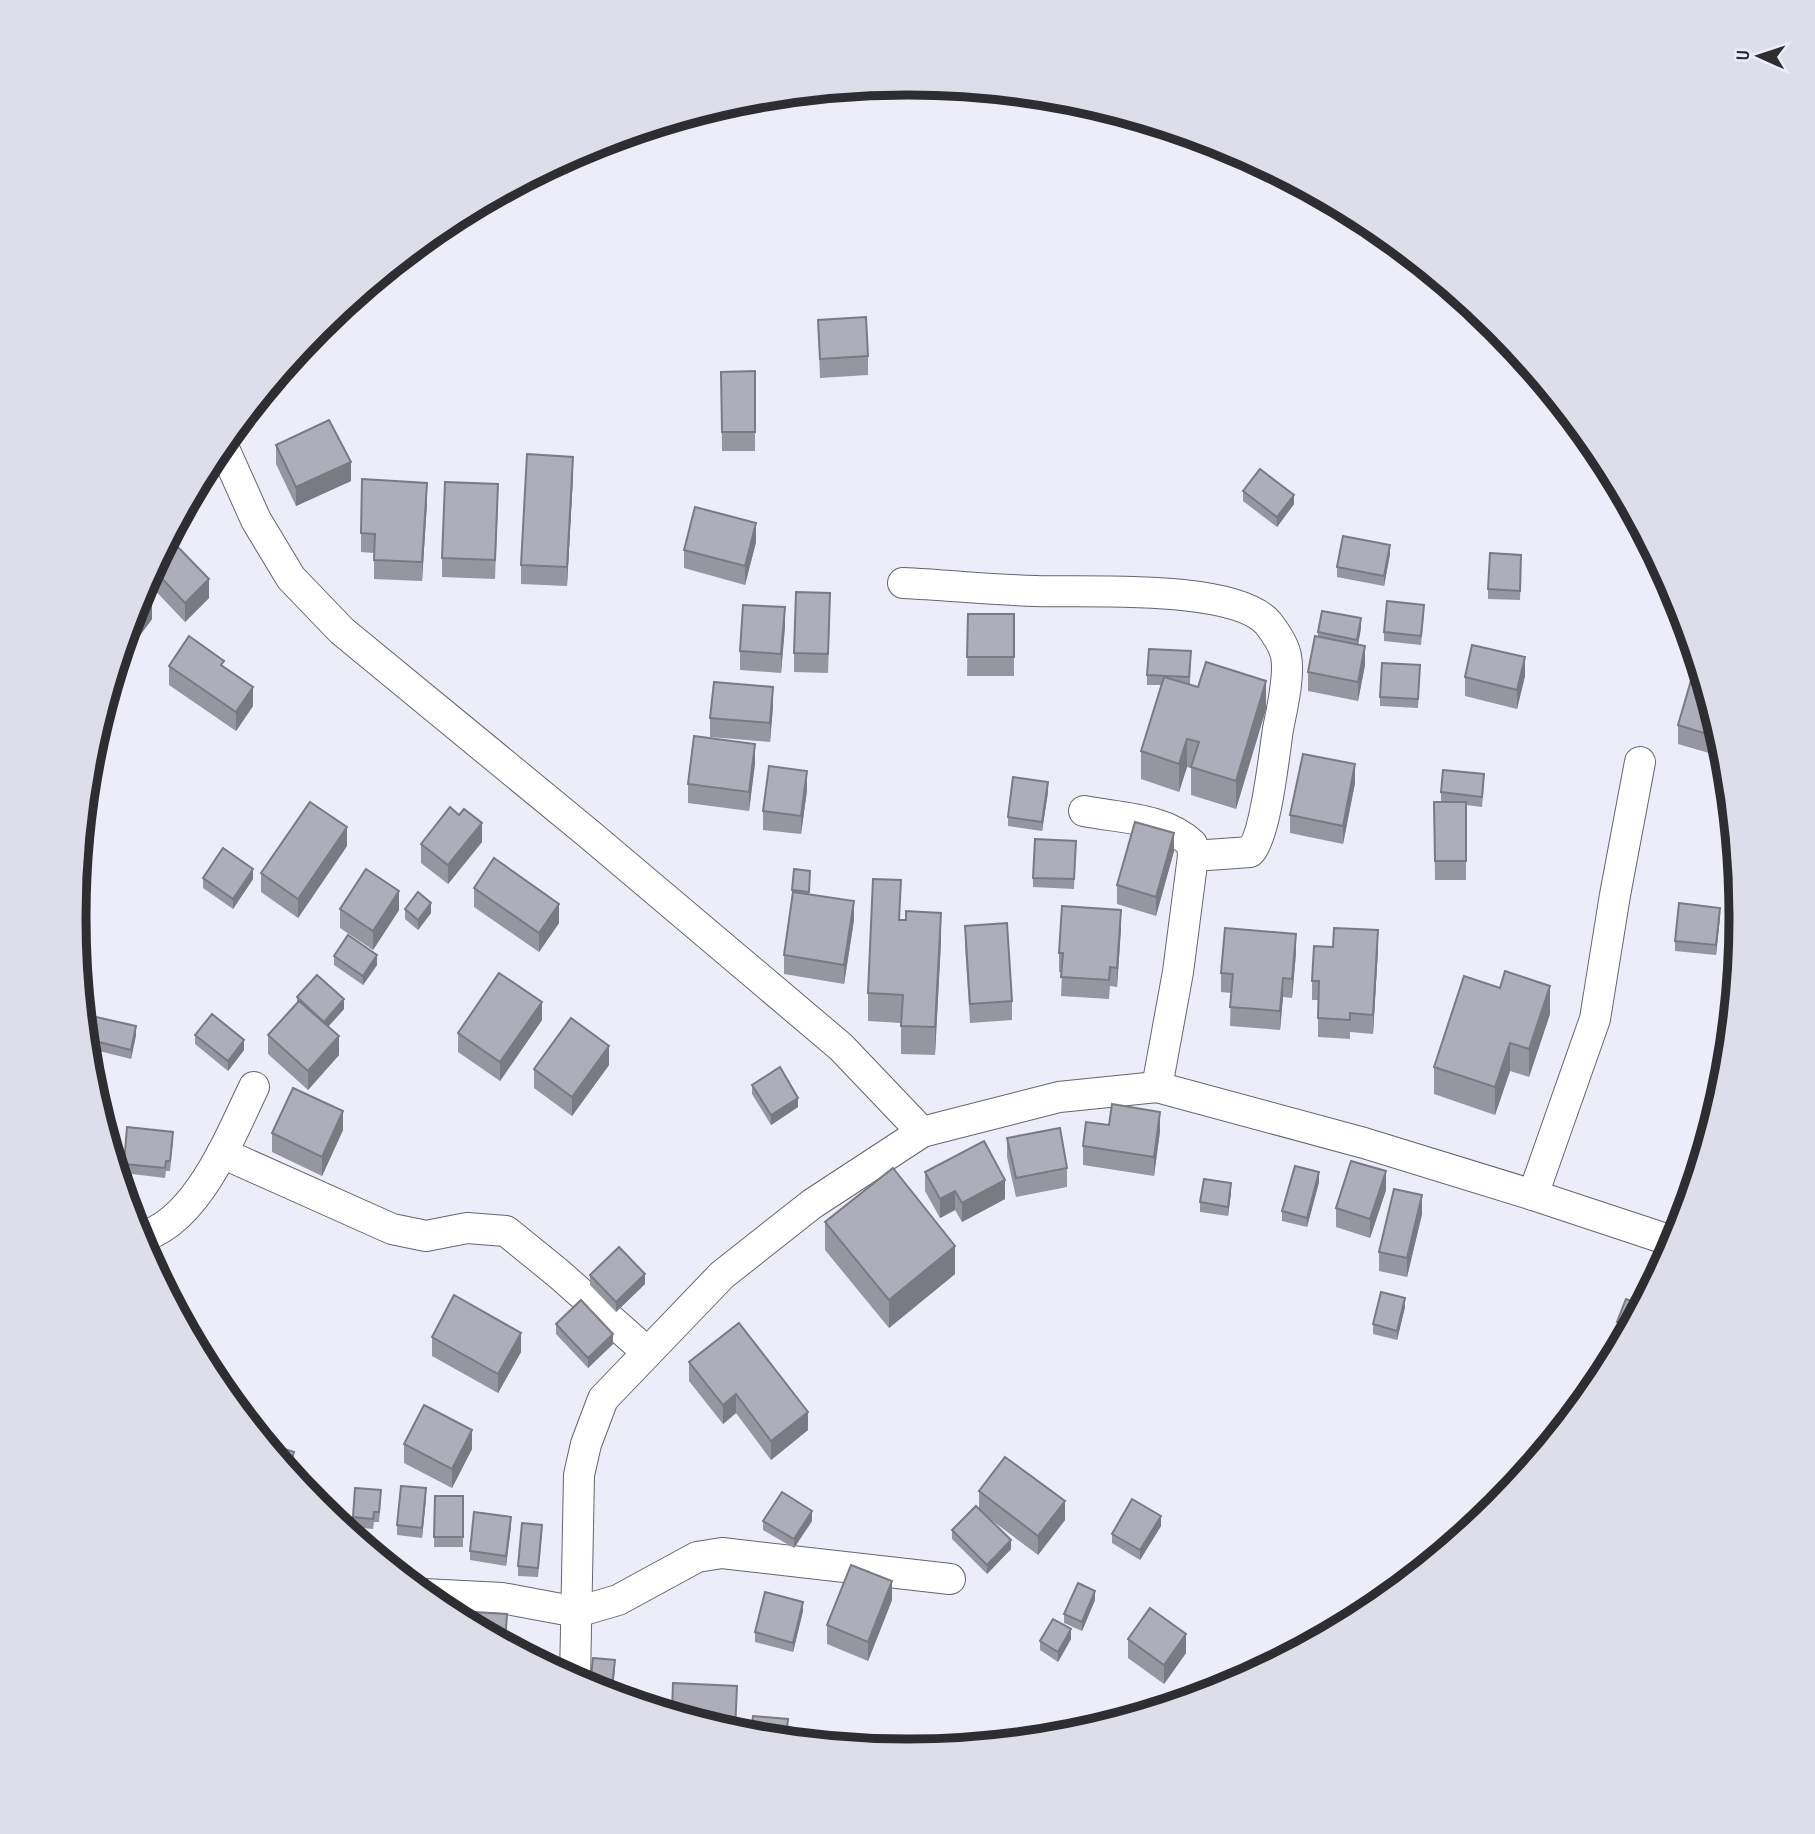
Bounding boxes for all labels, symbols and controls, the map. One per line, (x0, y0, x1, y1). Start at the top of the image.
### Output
north arrow (1724, 21, 1794, 91)
text: U (1732, 50, 1755, 61)

